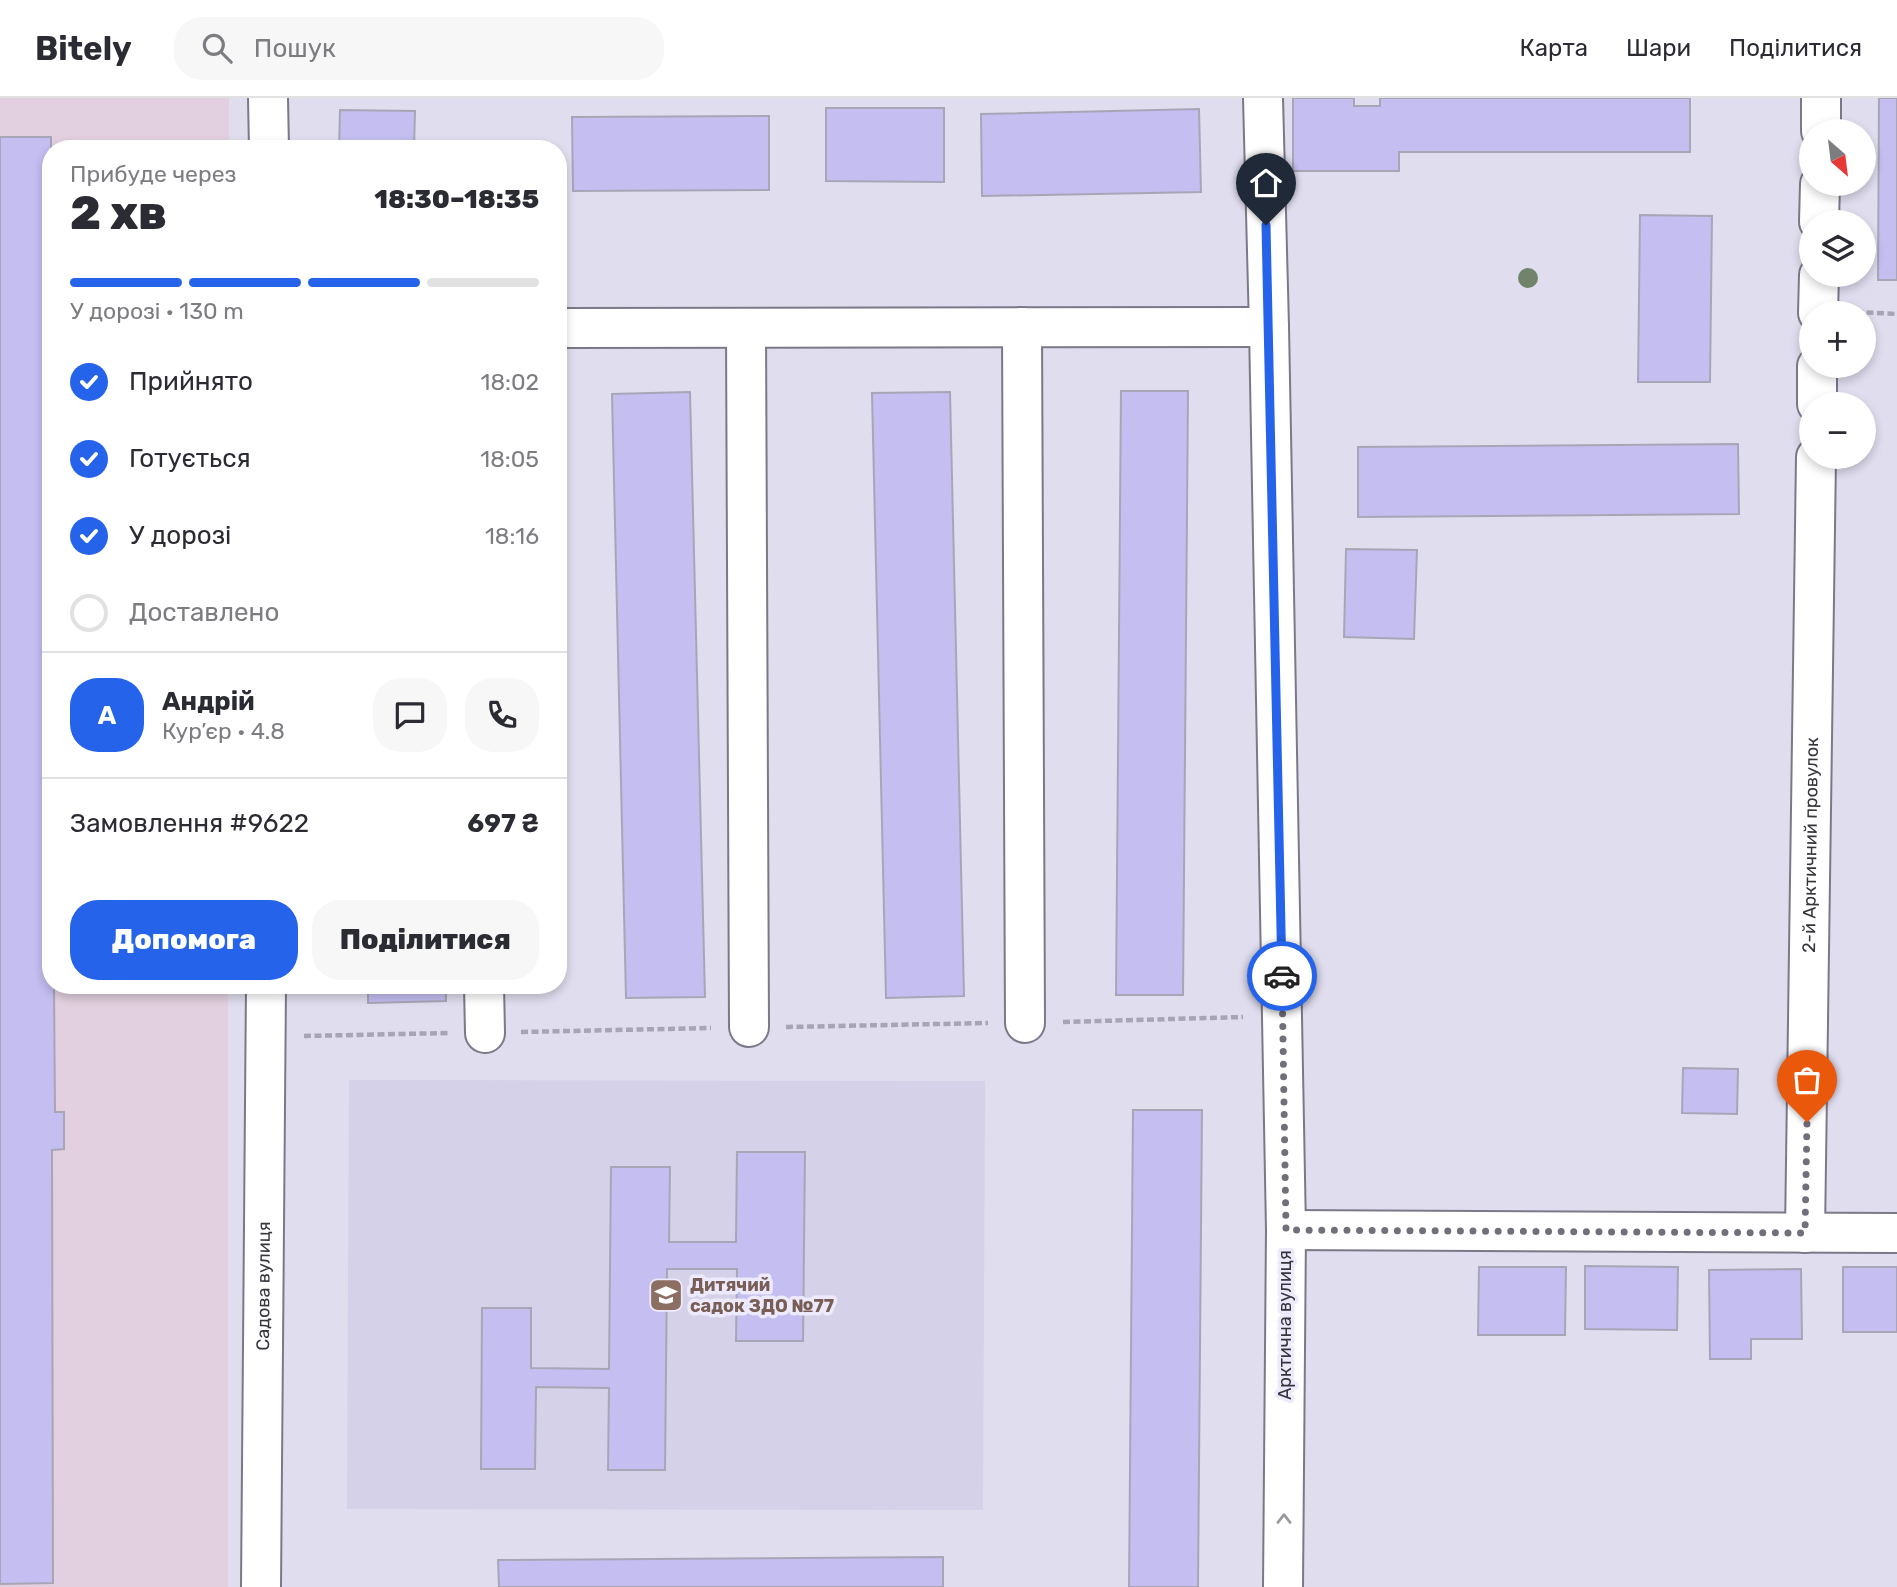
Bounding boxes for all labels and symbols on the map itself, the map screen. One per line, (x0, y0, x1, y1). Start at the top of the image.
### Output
north arrow (1799, 119, 1876, 196)
pin (1236, 153, 1296, 225)
street label: 2-й Арктичний провулок (1798, 737, 1823, 953)
courier (1247, 941, 1317, 1011)
pin (1777, 1050, 1837, 1122)
street label: Садова вулиця (252, 1221, 275, 1351)
street label: Арктична вулиця (1274, 1250, 1296, 1400)
place label: Дитячий садок ЗДО №77 (690, 1274, 834, 1317)
school or university icon: Дитячий садок ЗДО №77 (647, 1276, 685, 1314)
one-way arrow (1276, 1513, 1292, 1524)

